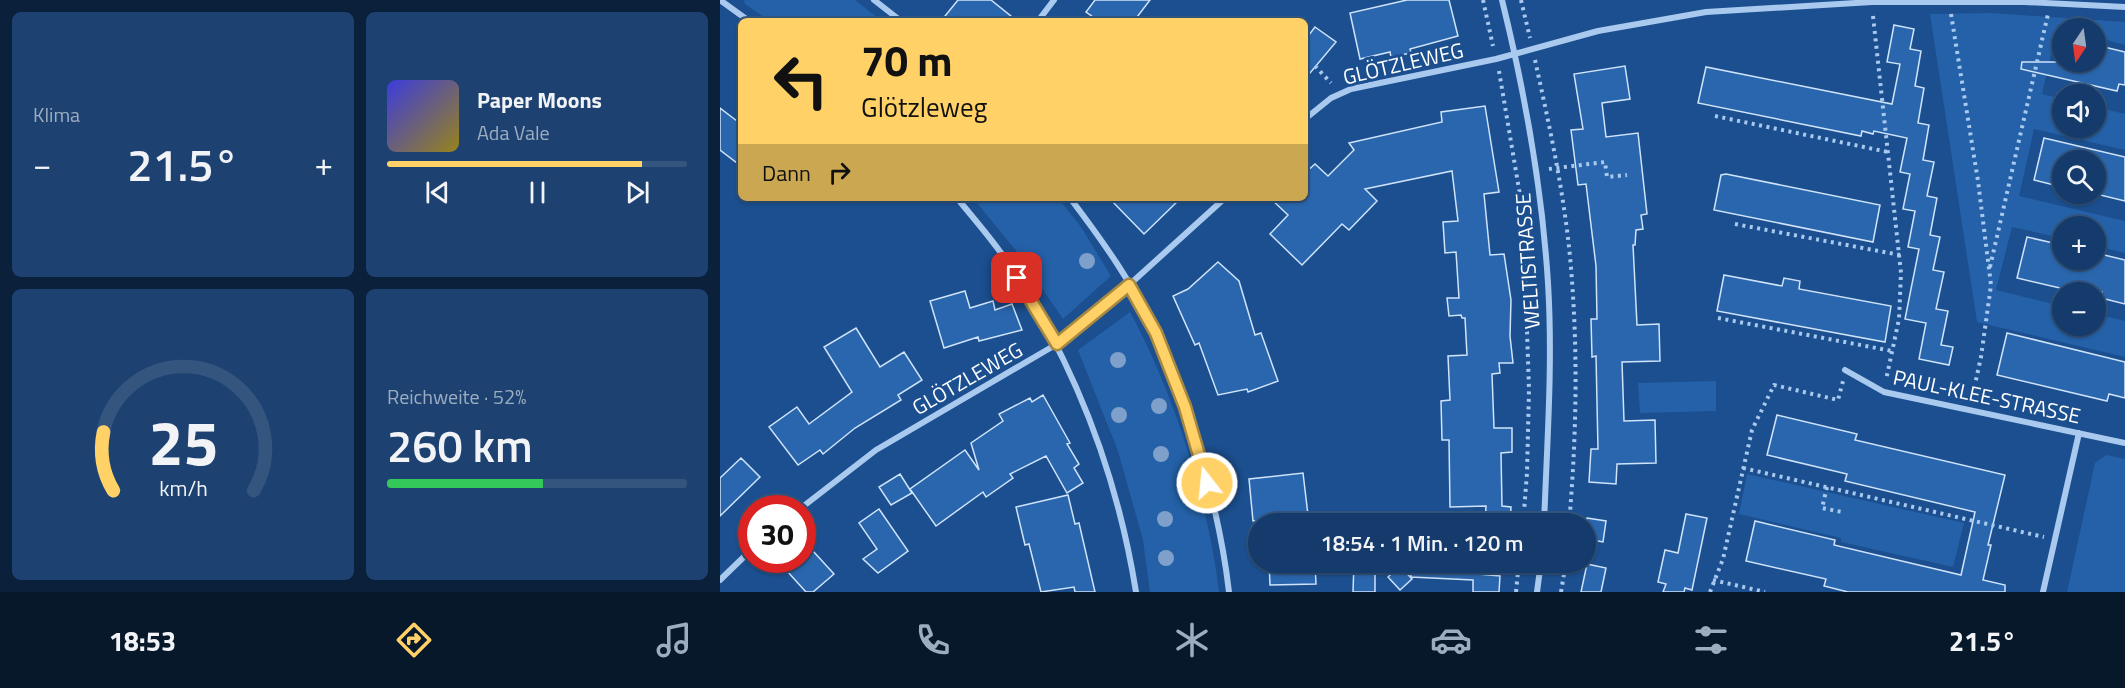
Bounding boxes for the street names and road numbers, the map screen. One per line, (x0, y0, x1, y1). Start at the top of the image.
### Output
street label: GLÖTZLEWEG (1339, 34, 1467, 92)
street label: WELTISTRASSE (1506, 192, 1548, 330)
street label: GLÖTZLEWEG (906, 333, 1028, 423)
street label: PAUL-KLEE-STRASSE (1890, 361, 2084, 431)

